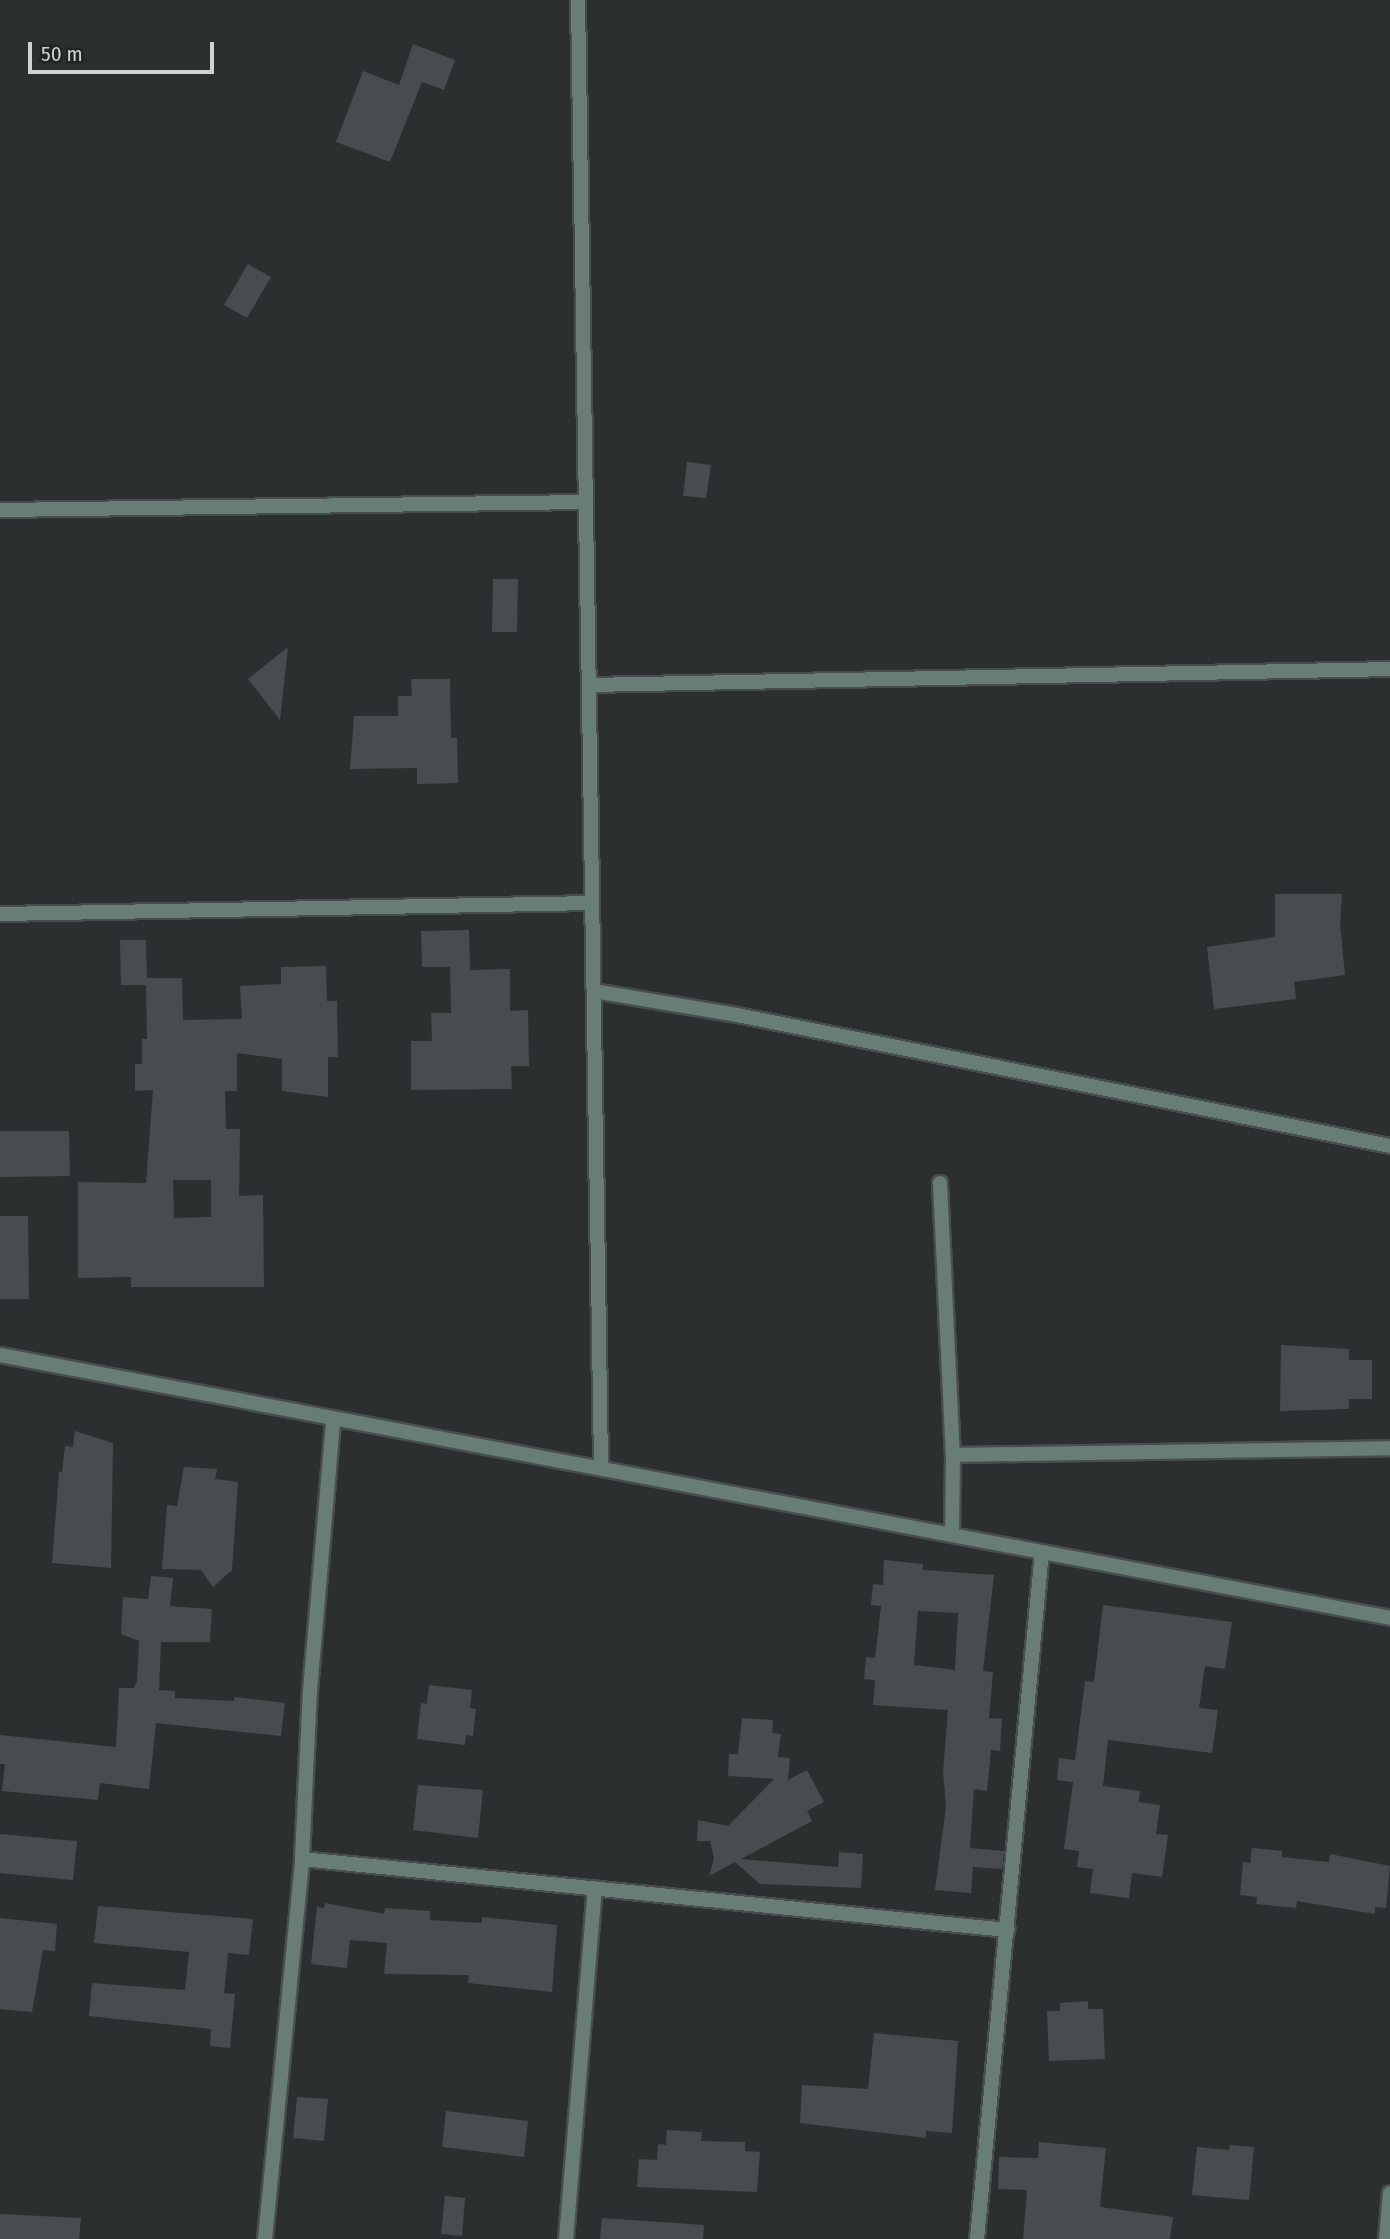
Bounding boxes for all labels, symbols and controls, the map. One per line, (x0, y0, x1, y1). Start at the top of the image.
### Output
scale bar (32, 28, 217, 72)
text: 50 m (41, 41, 83, 67)

